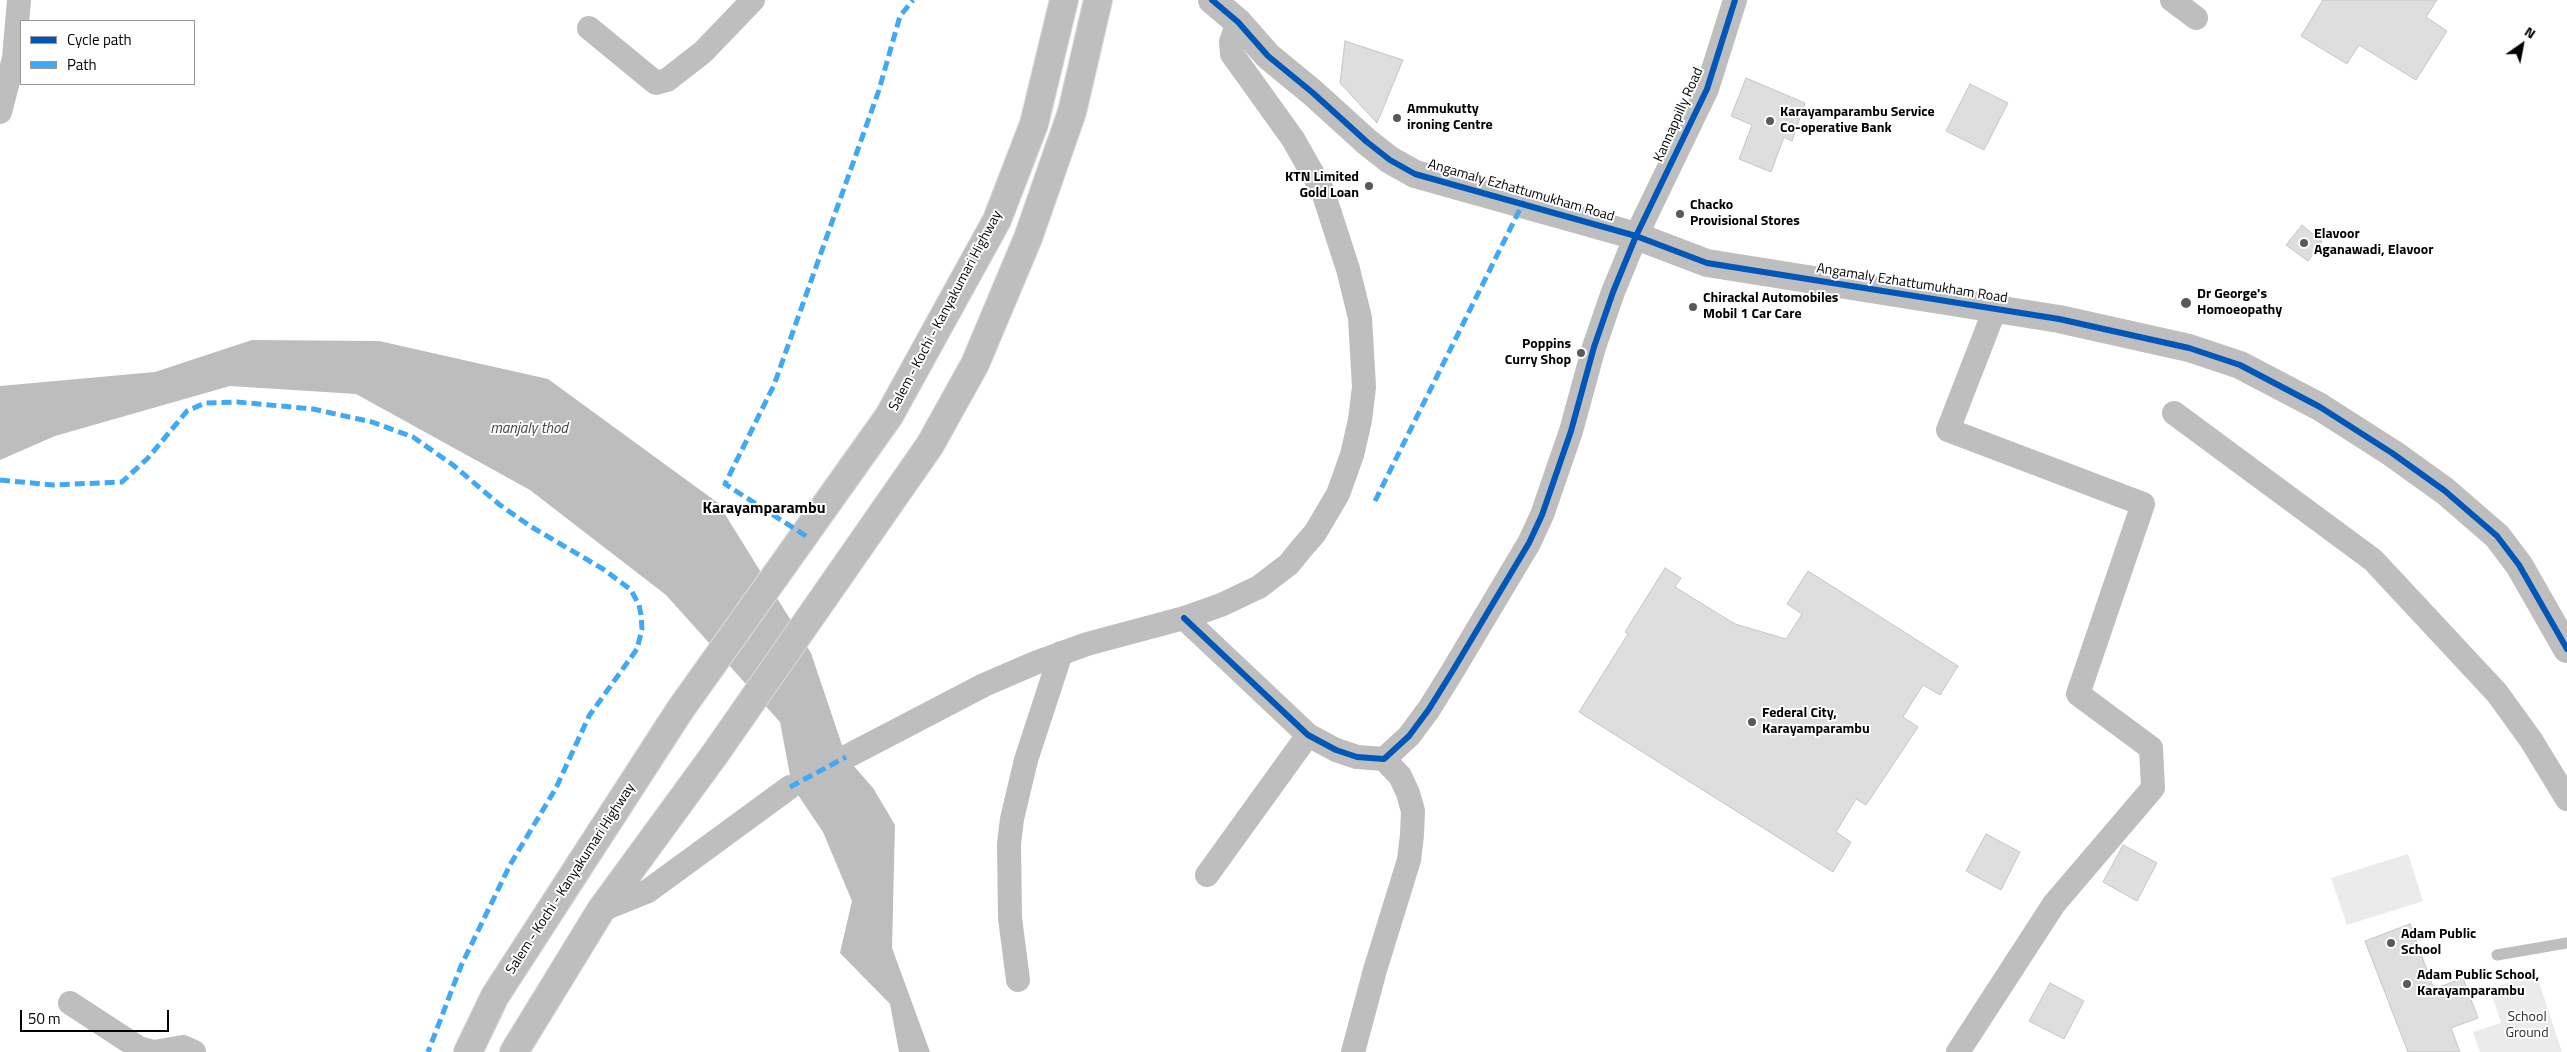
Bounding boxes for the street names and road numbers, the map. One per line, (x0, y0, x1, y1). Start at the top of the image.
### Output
street label: Kannappilly Road (1651, 65, 1707, 165)
street label: Angamaly Ezhattumukham Road (1426, 156, 1616, 226)
street label: Salem - Kochi - Kanyakumari Highway (886, 208, 1006, 414)
street label: Angamaly Ezhattumukham Road (1815, 261, 2009, 307)
street label: Salem - Kochi - Kanyakumari Highway (503, 780, 639, 978)

